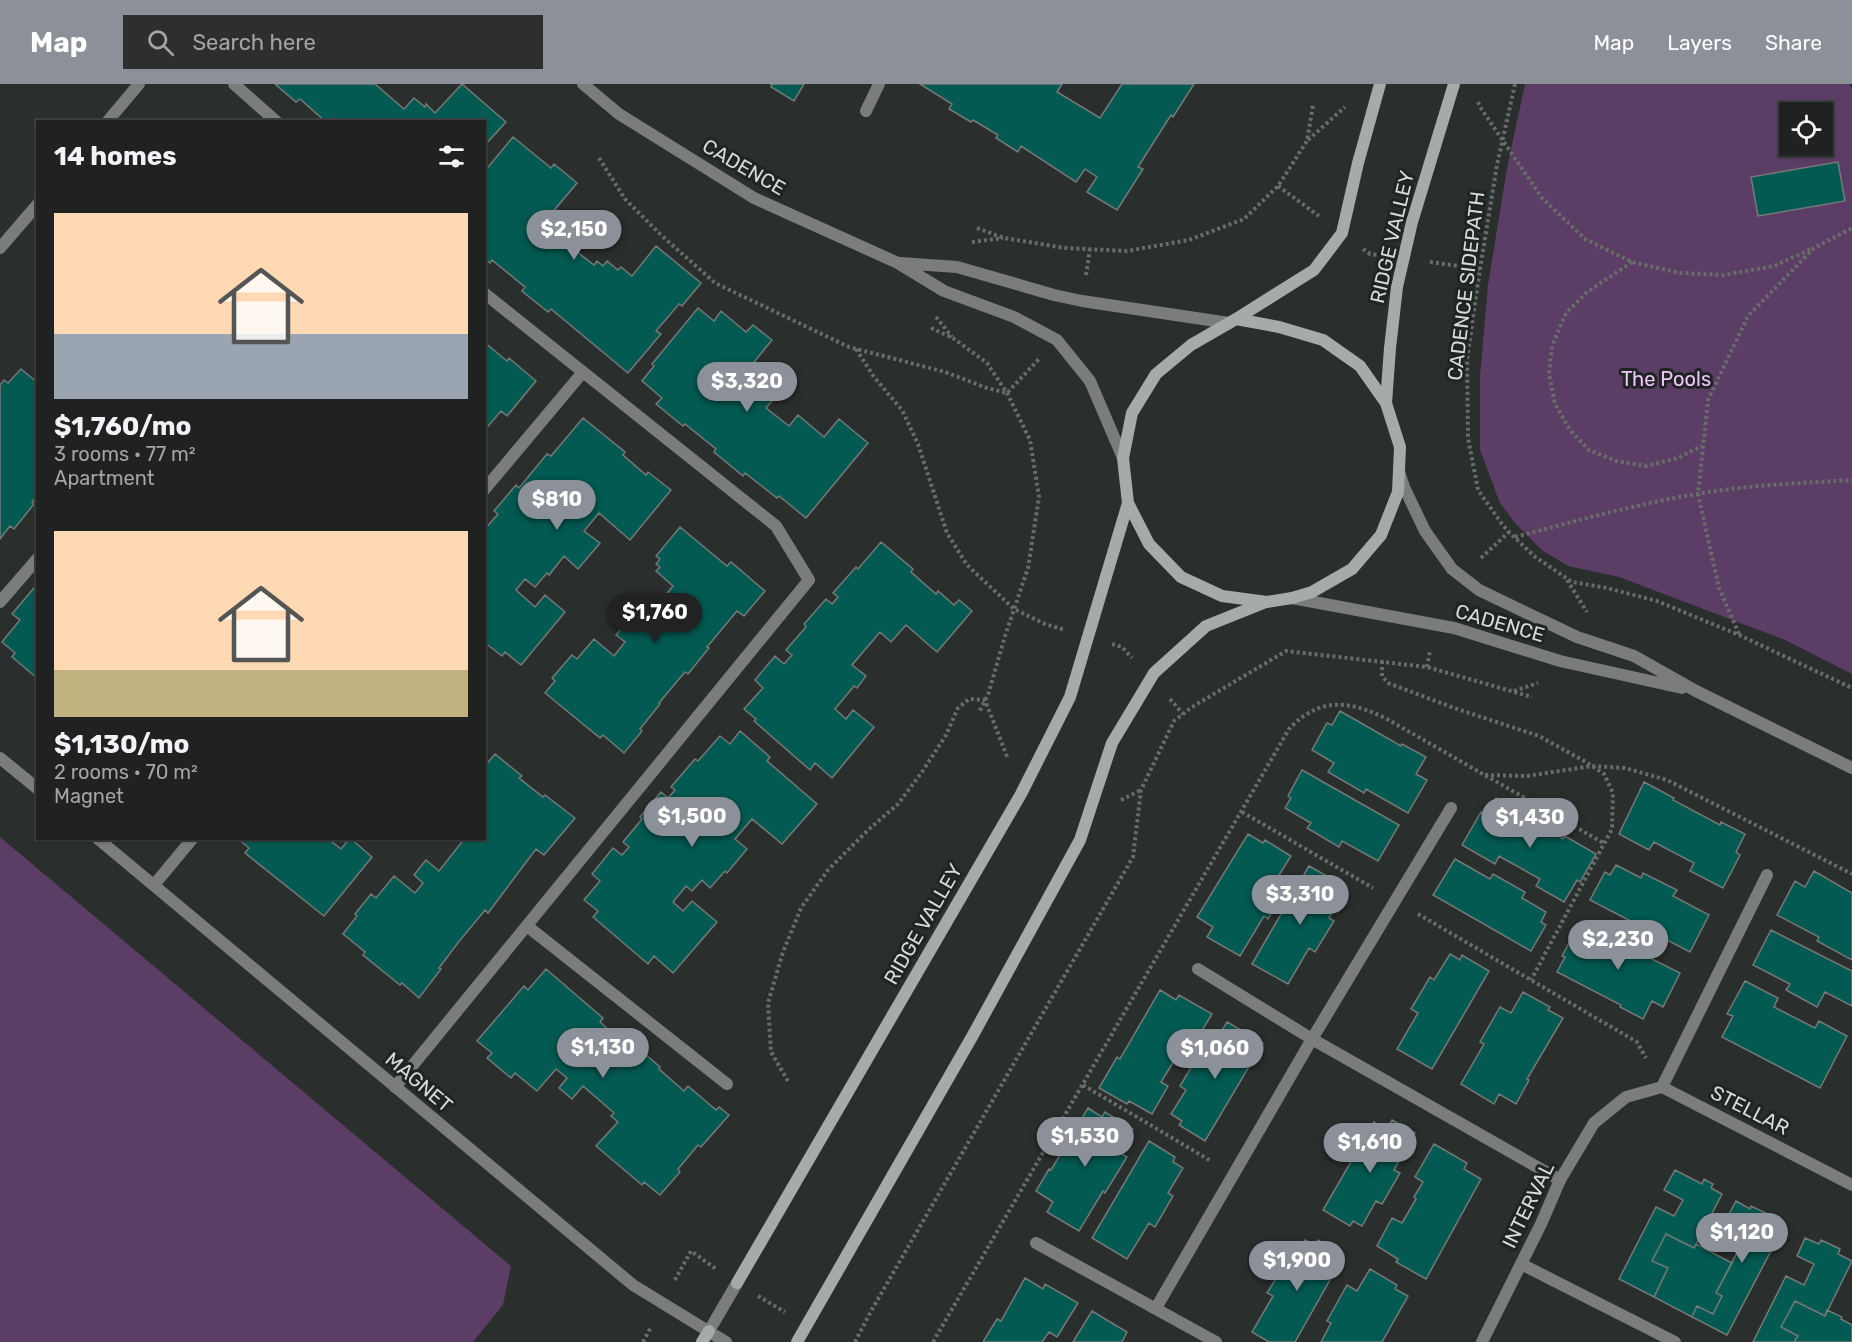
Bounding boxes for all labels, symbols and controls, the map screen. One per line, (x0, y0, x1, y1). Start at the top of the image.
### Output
search box (123, 15, 543, 69)
text: Map (30, 26, 87, 59)
icon: search (144, 26, 177, 59)
text: Search here (192, 29, 316, 56)
text: Map (1593, 30, 1634, 55)
text: Layers (1667, 30, 1732, 55)
text: Share (1765, 30, 1822, 55)
map controls (1779, 102, 1833, 156)
button: locate (1779, 102, 1833, 156)
street label: CADENCE (698, 134, 790, 200)
icon: filters (435, 140, 468, 173)
text: 14 homes (54, 141, 177, 172)
street label: RIDGE VALLEY (1365, 168, 1419, 306)
street label: CADENCE SIDEPATH (1442, 190, 1490, 382)
pin: $2,150 (525, 210, 623, 261)
text: $2,150 (540, 217, 608, 241)
icon: home (207, 252, 315, 360)
pin: $3,320 (698, 362, 796, 413)
park label: The Pools (1621, 367, 1711, 391)
text: $3,320 (711, 369, 783, 393)
text: $1,760/mo (54, 411, 191, 442)
text: 3 rooms · 77 m² (54, 442, 196, 466)
text: Apartment (54, 466, 155, 490)
pin: $810 (521, 480, 593, 531)
text: $810 (532, 487, 582, 511)
icon: home (207, 570, 315, 678)
pin: $1,760 (606, 593, 704, 644)
street label: CADENCE (1453, 599, 1547, 647)
text: $1,760 (622, 600, 688, 624)
text: $1,130/mo (54, 729, 189, 760)
text: 2 rooms · 70 m² (54, 760, 198, 784)
text: Magnet (54, 784, 124, 808)
pin: $1,500 (643, 797, 741, 848)
pin: $1,430 (1481, 798, 1579, 849)
text: $1,500 (658, 804, 726, 828)
text: $1,430 (1495, 805, 1565, 829)
street label: RIDGE VALLEY (879, 859, 967, 989)
pin: $3,310 (1251, 875, 1349, 926)
text: $3,310 (1266, 882, 1334, 906)
pin: $2,230 (1569, 920, 1667, 971)
text: $2,230 (1582, 927, 1654, 951)
pin: $1,130 (554, 1028, 652, 1079)
pin: $1,060 (1166, 1029, 1264, 1080)
text: $1,130 (571, 1035, 635, 1059)
text: $1,060 (1181, 1036, 1249, 1060)
street label: MAGNET (381, 1047, 458, 1117)
street label: STELLAR (1707, 1080, 1793, 1140)
pin: $1,530 (1036, 1117, 1134, 1168)
pin: $1,610 (1321, 1123, 1419, 1174)
text: $1,530 (1051, 1124, 1119, 1148)
text: $1,610 (1338, 1130, 1402, 1154)
street label: INTERVAL (1497, 1158, 1559, 1252)
pin: $1,120 (1693, 1213, 1791, 1264)
text: $1,120 (1710, 1220, 1774, 1244)
pin: $1,900 (1248, 1241, 1346, 1292)
text: $1,900 (1263, 1248, 1331, 1272)

